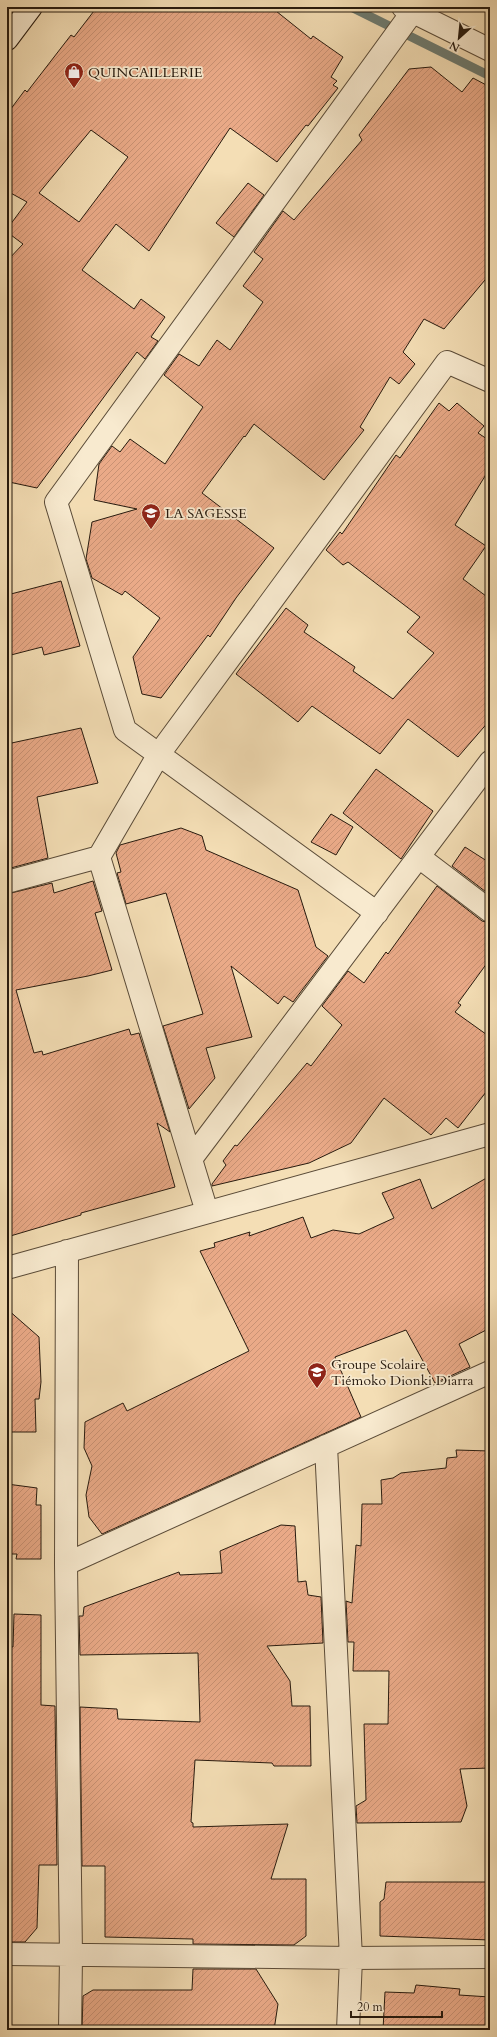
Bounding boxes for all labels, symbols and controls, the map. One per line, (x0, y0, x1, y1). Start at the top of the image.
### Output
north arrow (439, 18, 479, 58)
text: N (447, 37, 462, 55)
shop icon: QUINCAILLERIE (63, 61, 85, 89)
place label: QUINCAILLERIE (88, 63, 203, 82)
school or university icon: LA SAGESSE (140, 502, 162, 530)
place label: LA SAGESSE (165, 504, 247, 523)
place label: Groupe Scolaire Tiémoko Dionki Diarra (331, 1355, 473, 1390)
school or university icon: Groupe Scolaire Tiémoko Dionki Diarra (306, 1361, 328, 1389)
scale bar (351, 1993, 442, 2019)
text: 20 m (357, 1999, 384, 2015)

